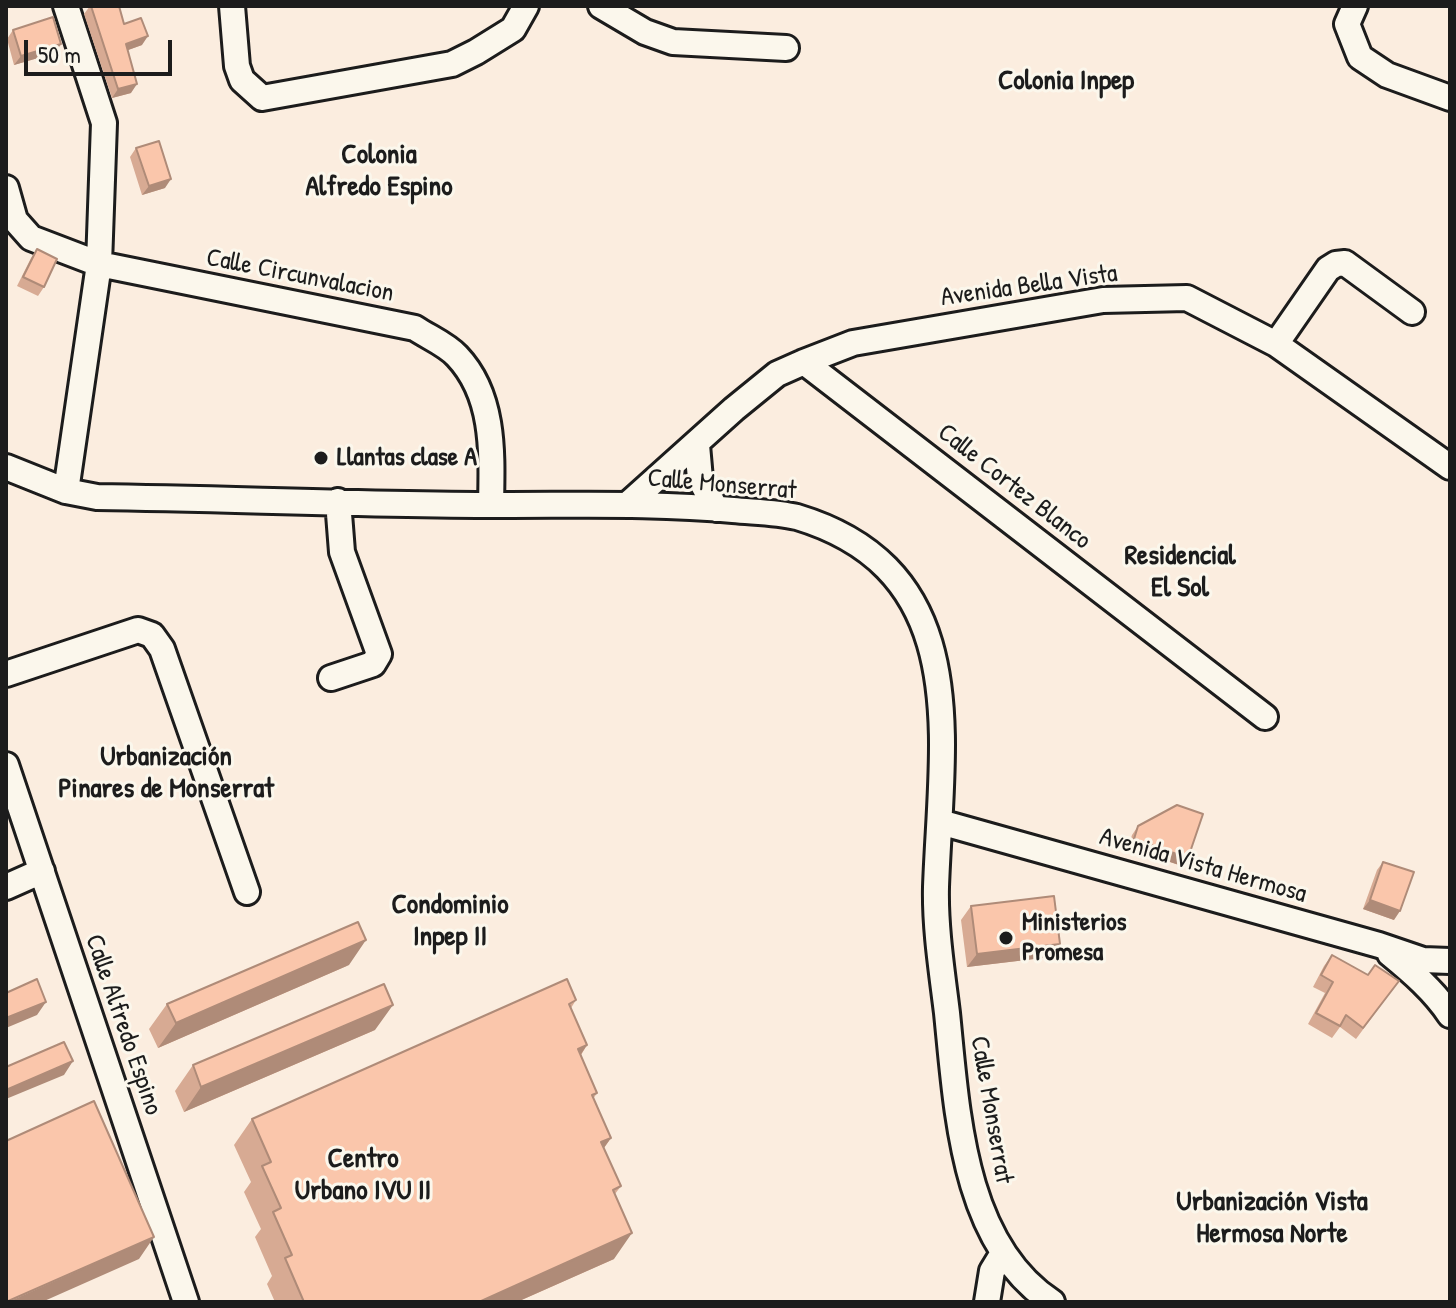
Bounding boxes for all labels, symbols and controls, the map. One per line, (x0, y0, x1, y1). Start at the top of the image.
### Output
scale bar (28, 24, 176, 74)
text: 50 m (38, 38, 81, 70)
district label: Colonia Inpep (998, 65, 1134, 99)
district label: Colonia Alfredo Espino (305, 139, 453, 205)
street label: Calle Circunvalacion (204, 243, 396, 309)
street label: Avenida Bella Vista (939, 258, 1119, 314)
street label: Calle Cortez Blanco (931, 418, 1097, 556)
place label: Llantas clase A (337, 442, 477, 474)
marker: Llantas clase A (312, 449, 330, 467)
street label: Calle Monserrat (646, 463, 798, 507)
district label: Residencial El Sol (1124, 540, 1236, 606)
district label: Urbanización Pinares de Monserrat (58, 741, 274, 807)
street label: Avenida Vista Hermosa (1096, 822, 1310, 910)
district label: Condominio Inpep II (391, 889, 509, 955)
place label: Ministerios Promesa (1022, 907, 1126, 968)
marker: Ministerios Promesa (997, 929, 1015, 947)
street label: Calle Alfredo Espino (78, 931, 168, 1119)
street label: Calle Monserrat (963, 1034, 1019, 1186)
district label: Centro Urbano IVU II (295, 1143, 431, 1209)
district label: Urbanización Vista Hermosa Norte (1176, 1186, 1368, 1252)

